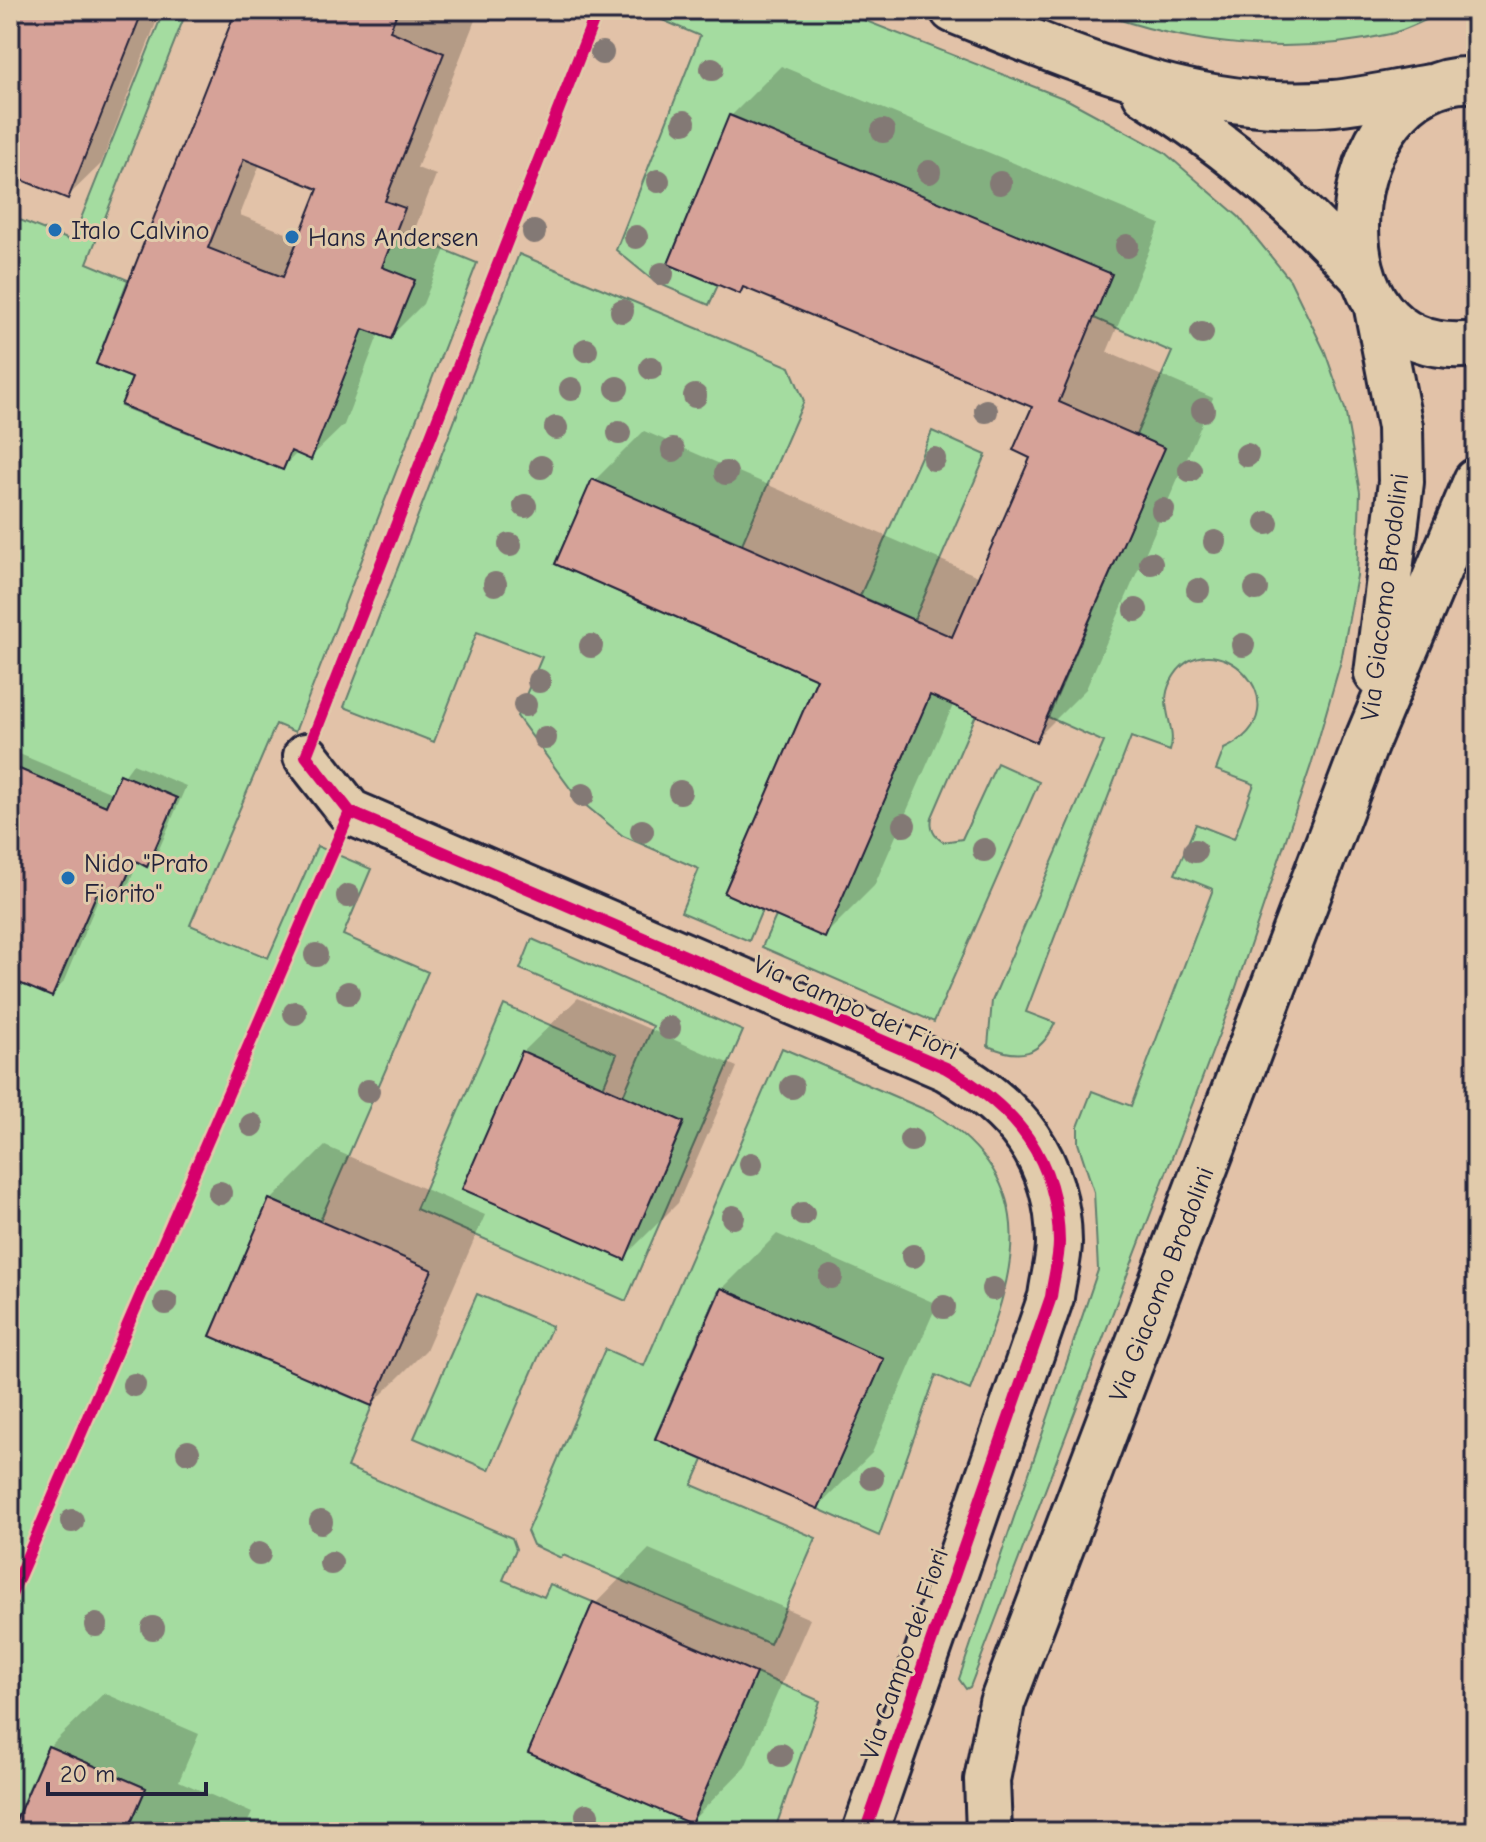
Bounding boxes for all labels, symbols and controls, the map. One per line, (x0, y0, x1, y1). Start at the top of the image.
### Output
place label: Italo Calvino (71, 216, 209, 246)
marker: Italo Calvino (46, 221, 64, 239)
place label: Hans Andersen (308, 223, 479, 253)
marker: Hans Andersen (283, 228, 301, 246)
street label: Via Giacomo Brodolini (1355, 472, 1415, 723)
place label: Nido "Prato Fiorito" (84, 849, 209, 909)
marker: Nido "Prato Fiorito" (59, 869, 77, 887)
street label: Via Campo dei Fiori (748, 949, 963, 1067)
street label: Via Giacomo Brodolini (1103, 1163, 1221, 1406)
street label: Via Campo dei Fiori (855, 1545, 955, 1764)
scale bar (48, 1746, 206, 1796)
text: 20 m (60, 1760, 115, 1788)

